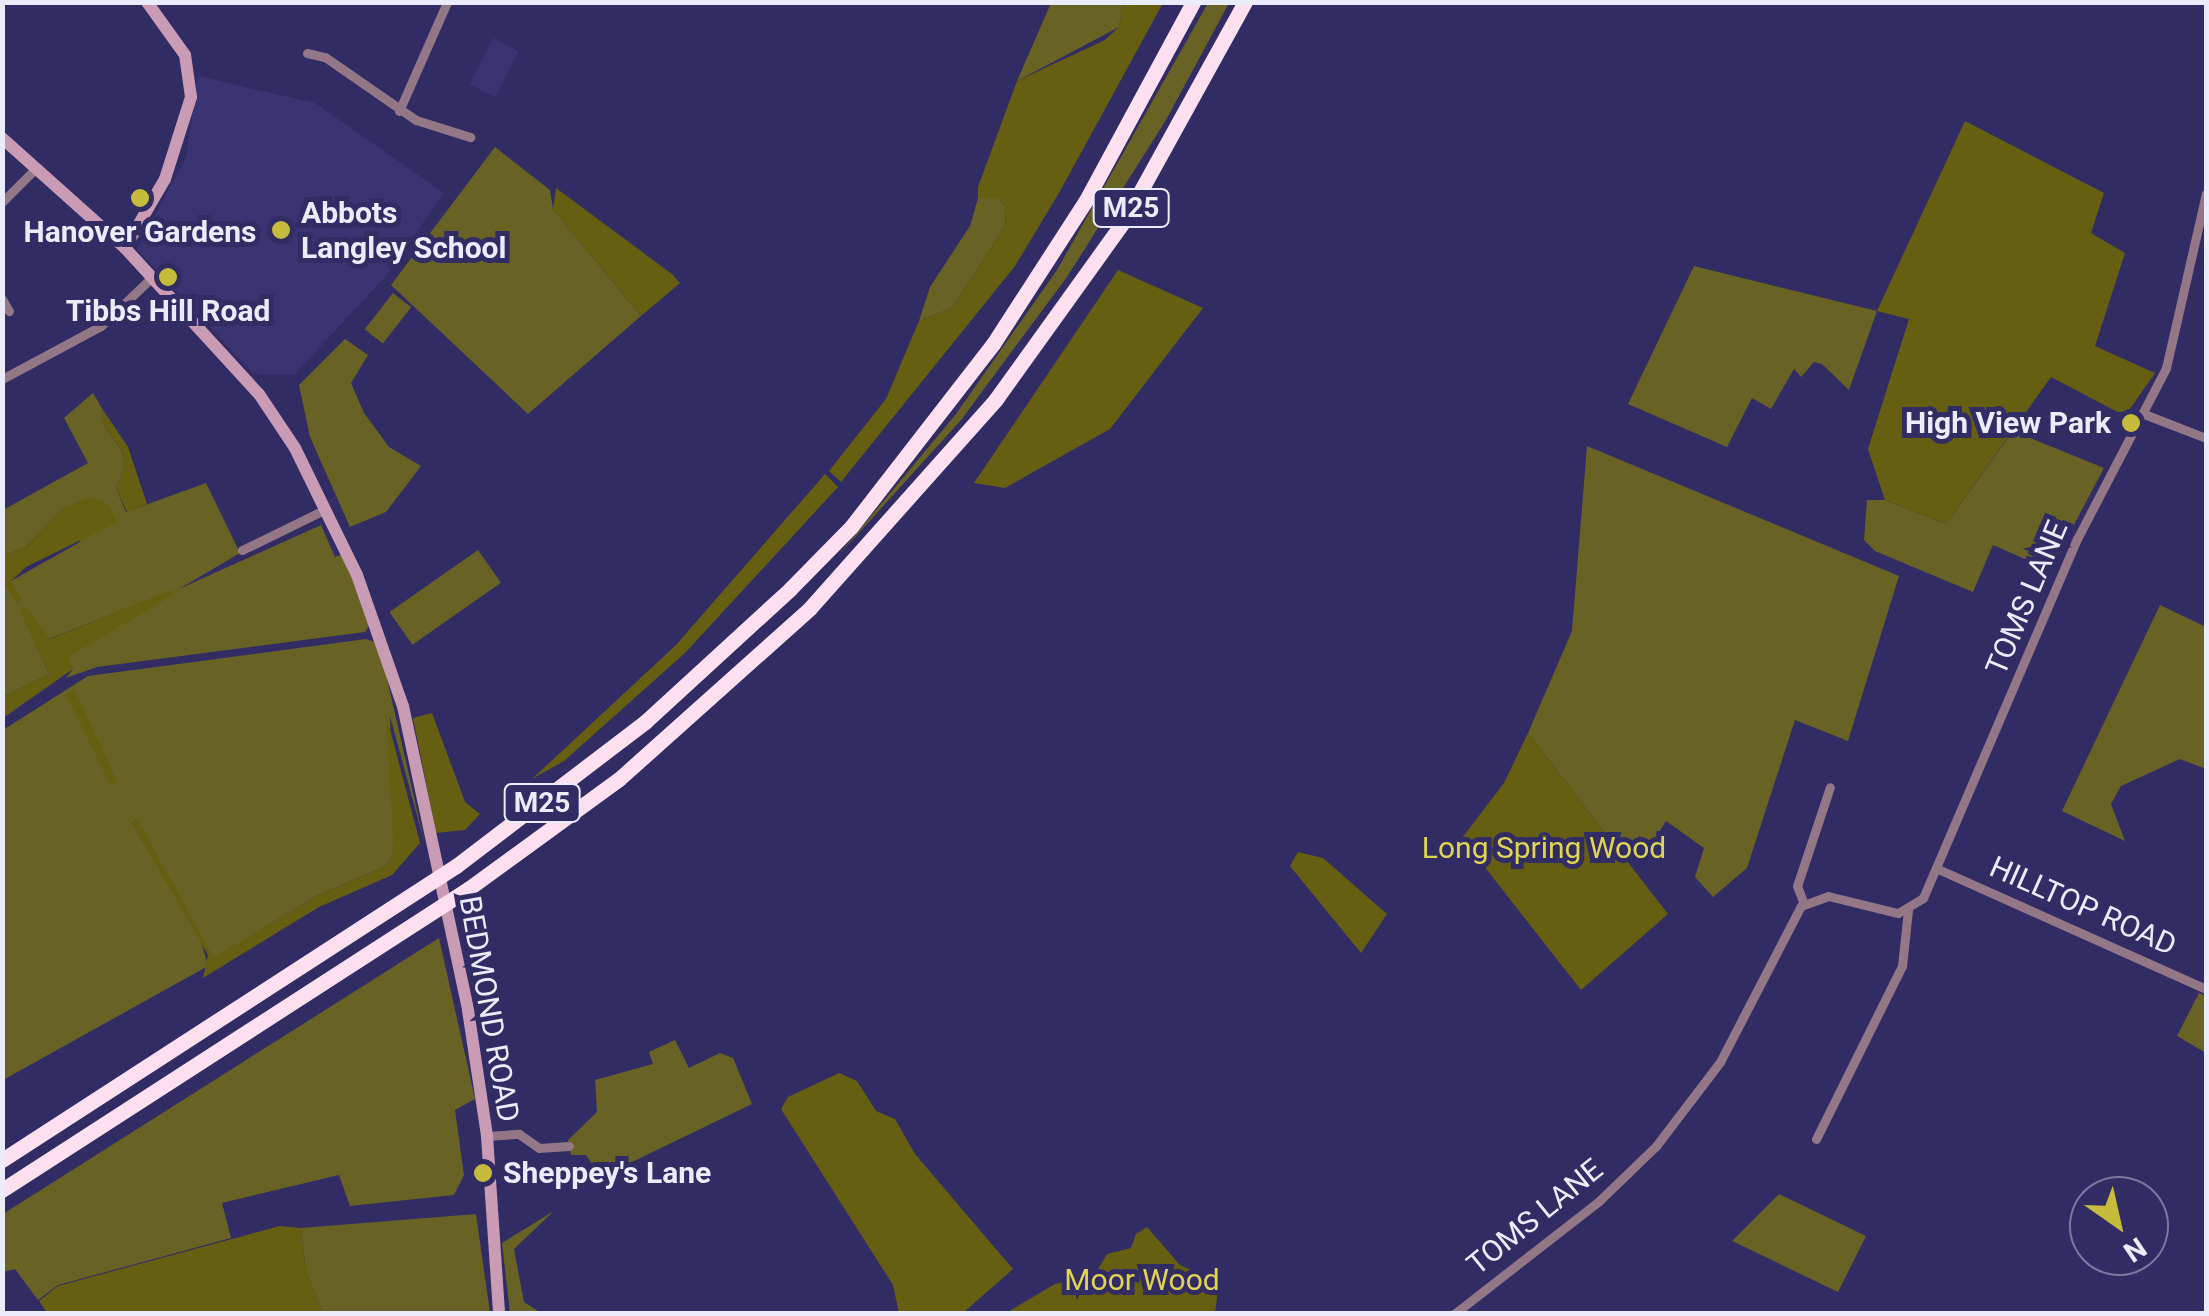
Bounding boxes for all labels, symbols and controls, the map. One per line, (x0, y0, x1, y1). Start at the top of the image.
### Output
road number: M25 (1091, 185, 1171, 231)
marker: Hanover Gardens (129, 187, 151, 209)
place label: Abbots Langley School (301, 195, 506, 266)
place label: Hanover Gardens (24, 214, 256, 250)
marker: Abbots Langley School (270, 219, 292, 241)
marker: Tibbs Hill Road (157, 266, 179, 288)
place label: Tibbs Hill Road (66, 293, 270, 329)
place label: High View Park (1905, 405, 2111, 441)
marker: High View Park (2120, 412, 2142, 434)
street label: TOMS LANE (1978, 515, 2076, 681)
road number: M25 (502, 780, 582, 826)
park label: Long Spring Wood (1422, 830, 1666, 866)
street label: HILLTOP ROAD (1984, 849, 2182, 963)
street label: BEDMOND ROAD (451, 893, 527, 1125)
street label: TOMS LANE (1460, 1151, 1610, 1283)
place label: Sheppey's Lane (503, 1155, 711, 1191)
marker: Sheppey's Lane (472, 1162, 494, 1184)
north arrow (2069, 1176, 2169, 1276)
text: N (2118, 1230, 2152, 1269)
park label: Moor Wood (1064, 1262, 1220, 1298)

